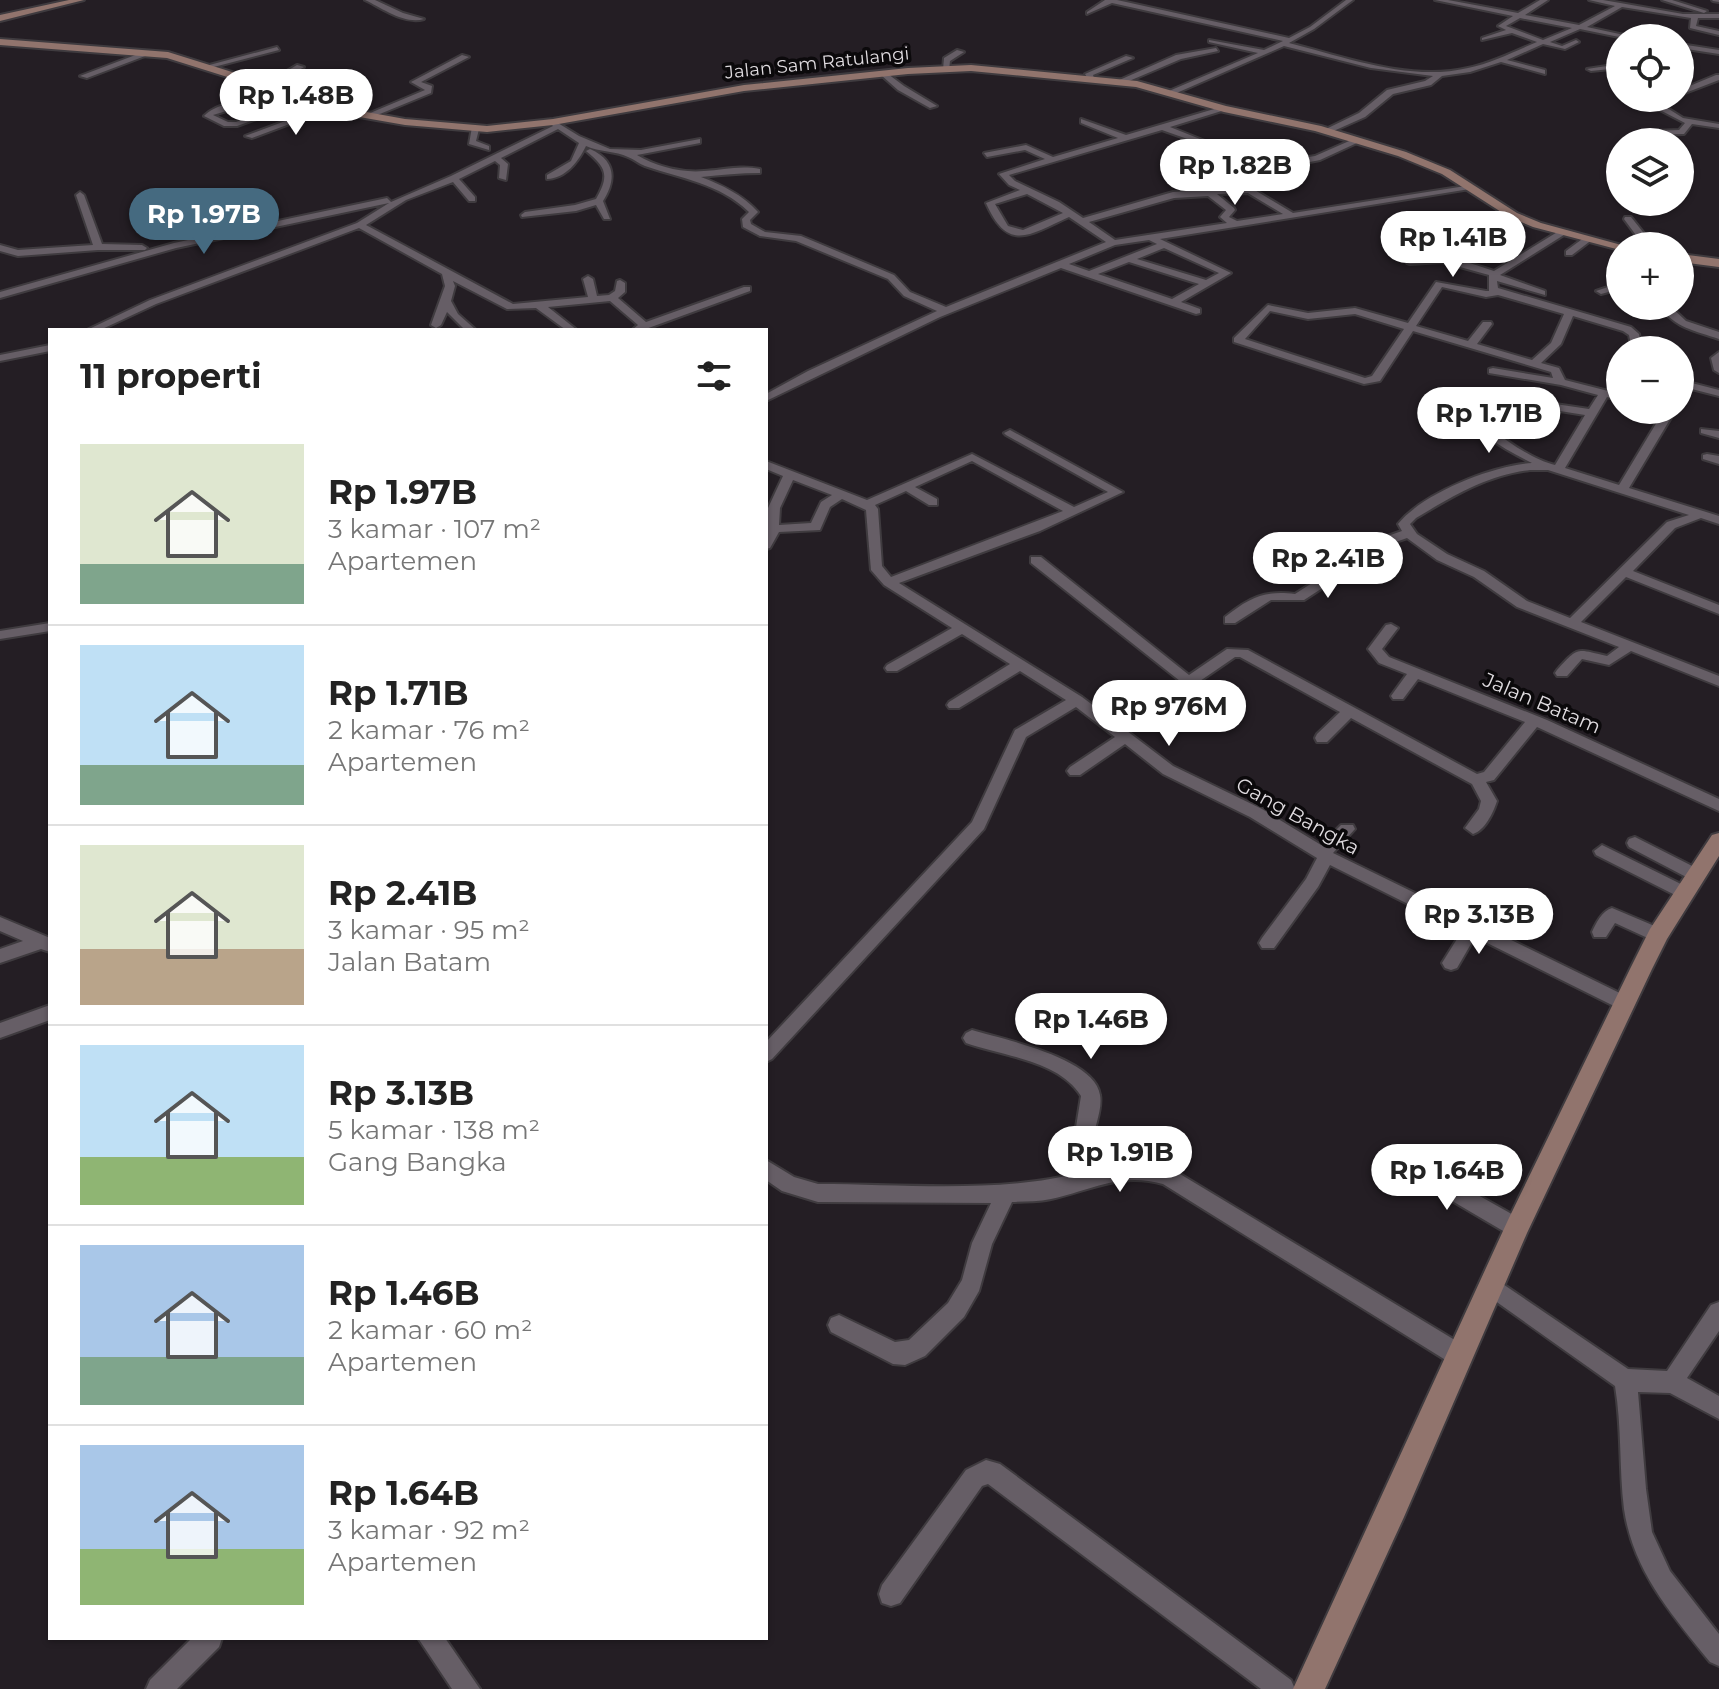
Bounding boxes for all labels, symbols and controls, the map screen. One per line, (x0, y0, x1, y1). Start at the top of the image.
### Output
map controls (1606, 24, 1694, 424)
button: locate (1606, 24, 1694, 112)
street label: Jalan Sam Ratulangi (723, 42, 910, 84)
pin: Rp 1.48B (213, 69, 379, 137)
text: Rp 1.48B (238, 79, 354, 111)
button: layers (1606, 128, 1694, 216)
pin: Rp 1.82B (1152, 139, 1318, 207)
text: Rp 1.82B (1178, 149, 1292, 181)
pin: Rp 1.97B (121, 188, 287, 256)
text: Rp 1.97B (147, 198, 261, 230)
pin: Rp 1.41B (1370, 211, 1536, 279)
text: Rp 1.41B (1399, 221, 1507, 253)
button: + (1606, 232, 1694, 320)
button: − (1606, 336, 1694, 424)
icon: filters (692, 354, 736, 398)
text: 11 properti (80, 355, 261, 397)
pin: Rp 1.71B (1406, 387, 1572, 455)
text: Rp 1.71B (1435, 397, 1543, 429)
text: Rp 1.97B (328, 471, 477, 513)
icon: home (144, 476, 240, 572)
text: 3 kamar · 107 m² (328, 513, 541, 545)
pin: Rp 2.41B (1245, 532, 1411, 600)
text: Rp 2.41B (1271, 542, 1385, 574)
text: Apartemen (328, 545, 477, 577)
street label: Jalan Batam (1479, 667, 1604, 739)
text: Rp 1.71B (328, 672, 469, 714)
icon: home (144, 677, 240, 773)
pin: Rp 976M (1095, 680, 1243, 748)
text: Rp 976M (1110, 690, 1228, 722)
text: 2 kamar · 76 m² (328, 714, 530, 746)
text: Apartemen (328, 746, 477, 778)
street label: Gang Bangka (1232, 772, 1364, 860)
text: Rp 2.41B (328, 872, 477, 914)
icon: home (144, 877, 240, 973)
pin: Rp 3.13B (1396, 888, 1562, 956)
text: Rp 3.13B (1423, 898, 1535, 930)
text: 3 kamar · 95 m² (328, 914, 530, 946)
text: Jalan Batam (328, 946, 491, 978)
pin: Rp 1.46B (1008, 993, 1174, 1061)
text: Rp 1.46B (1033, 1003, 1149, 1035)
text: Rp 3.13B (328, 1072, 474, 1114)
icon: home (144, 1077, 240, 1173)
text: 5 kamar · 138 m² (328, 1114, 540, 1146)
pin: Rp 1.91B (1037, 1126, 1203, 1194)
text: Rp 1.91B (1066, 1136, 1174, 1168)
pin: Rp 1.64B (1364, 1144, 1530, 1212)
text: Gang Bangka (328, 1146, 507, 1178)
text: Rp 1.64B (1389, 1154, 1505, 1186)
text: Rp 1.46B (328, 1272, 479, 1314)
icon: home (144, 1277, 240, 1373)
text: 2 kamar · 60 m² (328, 1314, 532, 1346)
text: Apartemen (328, 1346, 477, 1378)
text: Rp 1.64B (328, 1472, 479, 1514)
icon: home (144, 1477, 240, 1573)
text: 3 kamar · 92 m² (328, 1514, 530, 1546)
text: Apartemen (328, 1546, 477, 1578)

